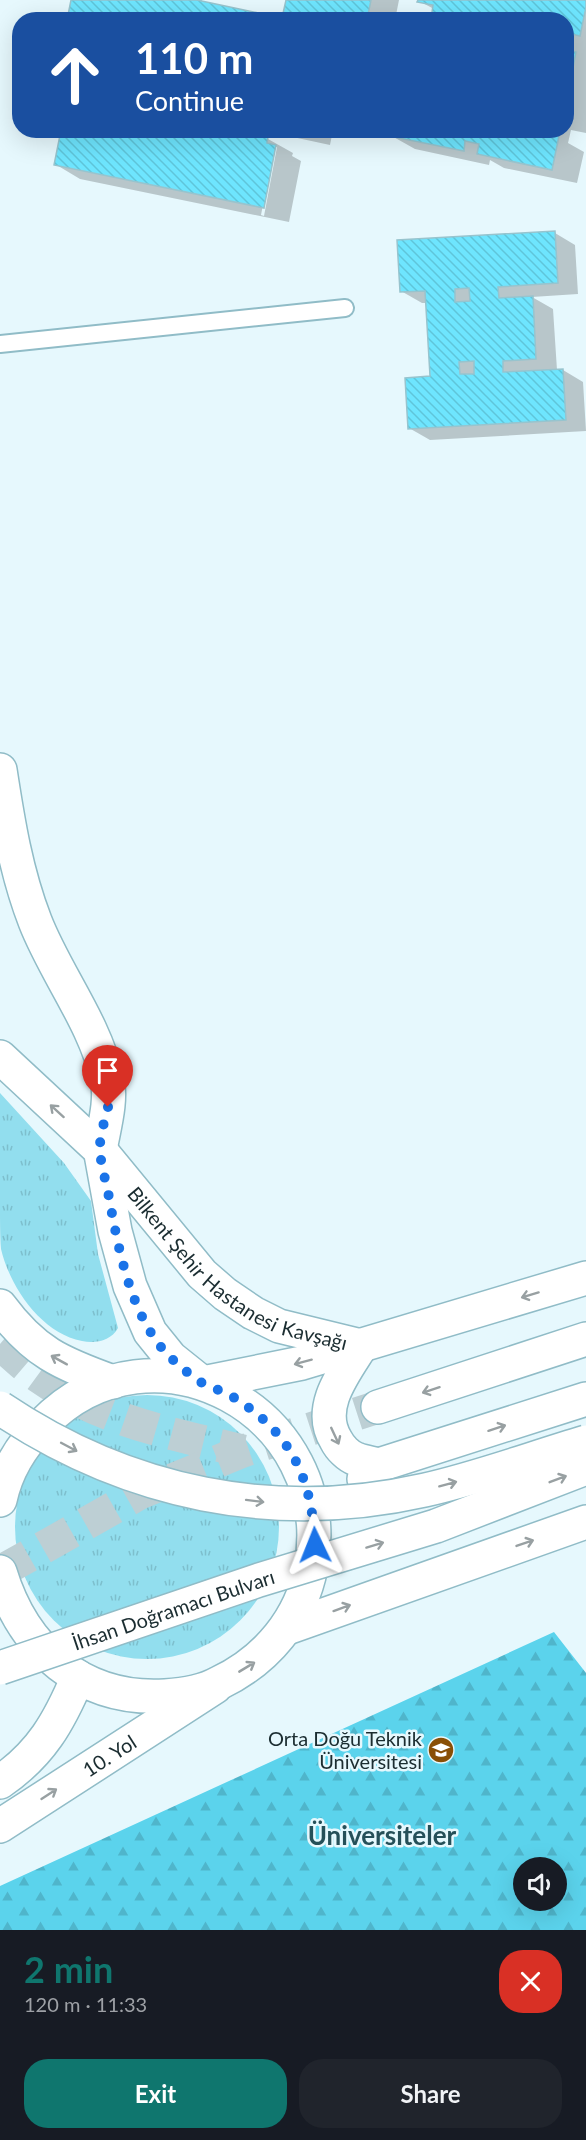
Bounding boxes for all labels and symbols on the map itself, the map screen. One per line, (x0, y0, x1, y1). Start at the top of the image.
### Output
pin (82, 1045, 133, 1107)
one-way arrow (50, 1104, 65, 1118)
street label: Bilkent Şehir Hastanesi Kavşağı (123, 1182, 350, 1354)
one-way arrow (521, 1290, 540, 1301)
one-way arrow (51, 1353, 68, 1365)
one-way arrow (294, 1357, 313, 1369)
one-way arrow (422, 1385, 441, 1396)
one-way arrow (487, 1422, 506, 1433)
one-way arrow (329, 1427, 341, 1445)
one-way arrow (59, 1442, 77, 1453)
one-way arrow (548, 1473, 567, 1484)
one-way arrow (438, 1478, 457, 1489)
one-way arrow (244, 1496, 264, 1507)
position arrow (283, 1513, 347, 1577)
one-way arrow (516, 1536, 534, 1547)
one-way arrow (365, 1539, 384, 1550)
street label: İhsan Doğramacı Bulvarı (69, 1564, 277, 1655)
one-way arrow (332, 1602, 351, 1613)
one-way arrow (238, 1660, 255, 1672)
place label: Orta Doğu Teknik Üniversitesi (268, 1726, 423, 1773)
street label: 10. Yol (78, 1729, 140, 1781)
school or university icon: Orta Doğu Teknik Üniversitesi (426, 1735, 456, 1765)
one-way arrow (40, 1788, 57, 1800)
district label: Üniversiteler (308, 1819, 457, 1851)

